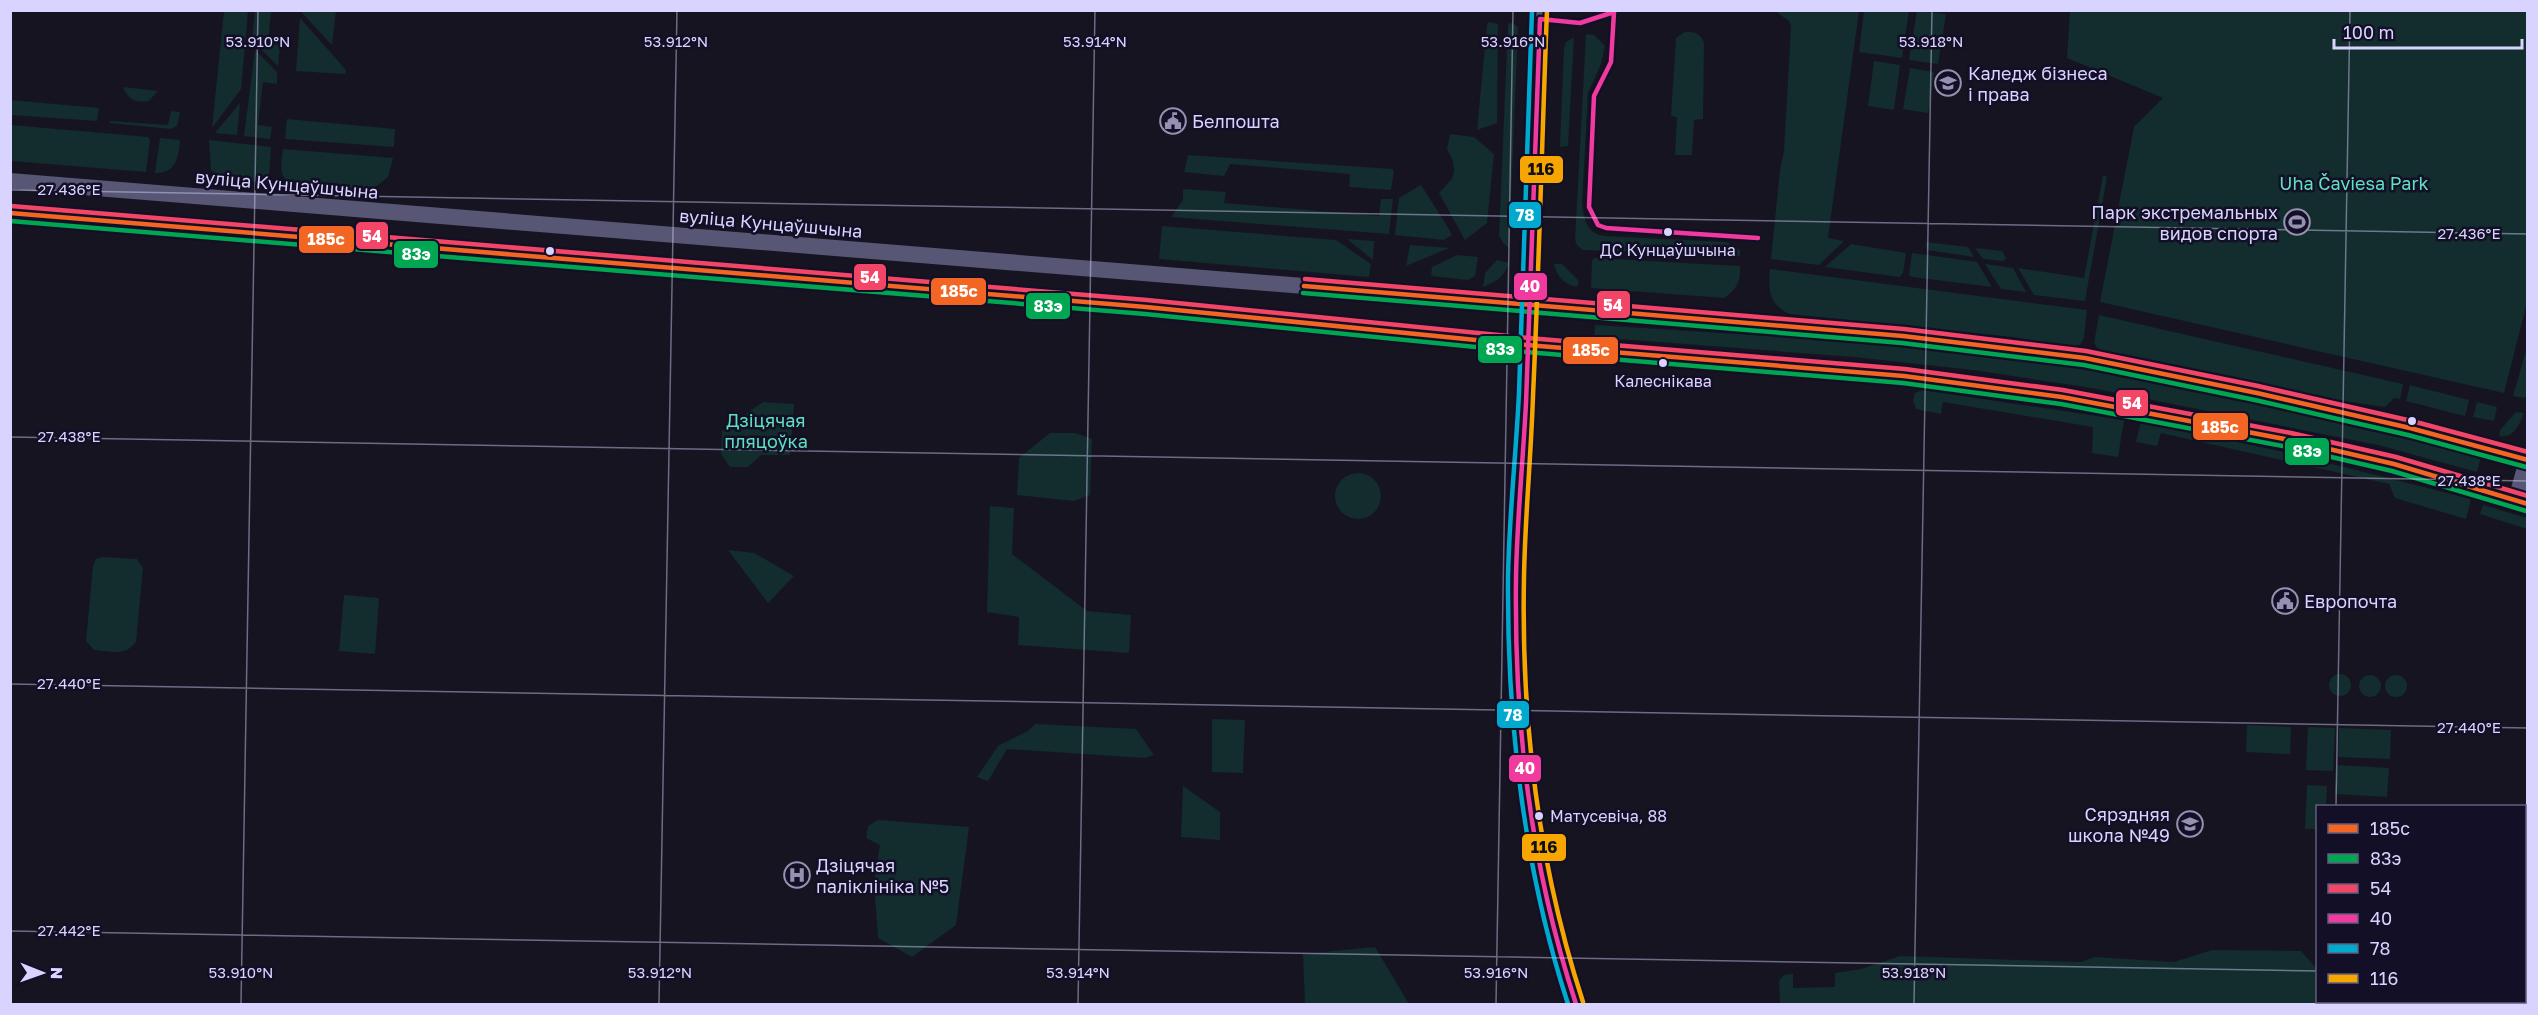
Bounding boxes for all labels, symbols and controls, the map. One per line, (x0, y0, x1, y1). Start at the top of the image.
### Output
scale bar (2334, 12, 2522, 50)
text: 100 m (2343, 21, 2394, 43)
text: 53.910°N (226, 32, 290, 50)
text: 53.912°N (644, 32, 708, 50)
text: 53.914°N (1063, 32, 1127, 50)
text: 53.916°N (1481, 32, 1545, 50)
text: 53.918°N (1899, 32, 1963, 50)
place label: Каледж бізнеса і права (1968, 62, 2108, 105)
school or university icon: Каледж бізнеса і права (1933, 68, 1963, 98)
public building icon: Белпошта (1158, 106, 1188, 136)
place label: Белпошта (1192, 110, 1280, 132)
line badge: 116 (1519, 155, 1564, 184)
text: 116 (1528, 159, 1554, 179)
street label: вуліца Кунцаўшчына (194, 165, 380, 203)
park label: Uha Čaviesa Park (2279, 172, 2429, 194)
text: 27.436°E (37, 180, 101, 198)
line badge: 78 (1508, 201, 1542, 229)
place label: Парк экстремальных видов спорта (2091, 201, 2278, 244)
street label: вуліца Кунцаўшчына (678, 204, 864, 242)
text: 78 (1516, 205, 1534, 225)
sports icon: Парк экстремальных видов спорта (2282, 207, 2312, 237)
line badge: 54 (355, 221, 389, 250)
text: 27.436°E (2437, 224, 2501, 242)
line badge: 185с (298, 225, 355, 254)
text: 54 (362, 226, 382, 246)
marker: ДС Кунцаўшчына (1662, 226, 1674, 238)
text: 185с (307, 229, 345, 249)
line badge: 83э (393, 240, 439, 269)
place label: ДС Кунцаўшчына (1600, 240, 1736, 260)
text: 83э (401, 244, 431, 264)
unlabelled marker (544, 245, 556, 257)
line badge: 54 (853, 263, 887, 291)
text: 54 (860, 267, 880, 287)
line badge: 40 (1513, 272, 1548, 301)
text: 40 (1520, 276, 1540, 296)
line badge: 185с (930, 277, 987, 306)
text: 185с (940, 281, 978, 301)
line badge: 54 (1596, 290, 1631, 319)
line badge: 83э (1025, 292, 1071, 320)
text: 54 (1603, 295, 1623, 315)
text: 83э (1033, 296, 1063, 316)
line badge: 83э (1477, 335, 1523, 364)
line badge: 185с (1562, 336, 1619, 365)
text: 83э (1485, 339, 1515, 359)
text: 185с (1572, 340, 1610, 360)
marker: Калеснікава (1657, 357, 1669, 369)
place label: Калеснікава (1614, 371, 1712, 391)
line badge: 54 (2115, 389, 2149, 417)
text: 54 (2122, 393, 2142, 413)
park label: Дзіцячая пляцоўка (724, 409, 808, 452)
line badge: 185с (2192, 412, 2249, 441)
unlabelled marker (2406, 415, 2418, 427)
text: 185с (2201, 417, 2239, 437)
text: 27.438°E (37, 427, 101, 445)
line badge: 83э (2284, 437, 2330, 466)
text: 83э (2292, 441, 2322, 461)
text: 27.438°E (2437, 471, 2501, 489)
public building icon: Европочта (2270, 586, 2300, 616)
place label: Европочта (2304, 590, 2397, 612)
text: 27.440°E (37, 674, 101, 692)
line badge: 78 (1496, 700, 1530, 729)
text: 78 (1504, 705, 1522, 725)
text: 27.440°E (2437, 718, 2501, 736)
line badge: 40 (1508, 754, 1542, 783)
text: 40 (1515, 758, 1535, 778)
place label: Сярэдняя школа №49 (2068, 803, 2170, 846)
legend (2316, 805, 2526, 1003)
place label: Матусевіча, 88 (1550, 806, 1667, 826)
school or university icon: Сярэдняя школа №49 (2175, 809, 2205, 839)
marker: Матусевіча, 88 (1533, 810, 1545, 822)
text: 185с (2370, 817, 2410, 839)
line badge: 116 (1521, 833, 1567, 862)
text: 116 (1531, 837, 1557, 857)
text: 83э (2370, 847, 2401, 869)
place label: Дзіцячая паліклініка №5 (816, 854, 949, 897)
hospital icon: Дзіцячая паліклініка №5 (782, 860, 812, 890)
text: 54 (2370, 877, 2391, 899)
text: 40 (2370, 907, 2392, 929)
text: 27.442°E (37, 921, 101, 939)
text: 78 (2370, 937, 2391, 959)
north arrow (12, 943, 72, 1003)
text: 53.910°N (209, 963, 273, 981)
text: 53.912°N (628, 963, 692, 981)
text: 53.914°N (1046, 963, 1110, 981)
text: 53.916°N (1464, 963, 1528, 981)
text: 53.918°N (1882, 963, 1946, 981)
text: N (47, 967, 67, 980)
text: 116 (2370, 967, 2398, 989)

